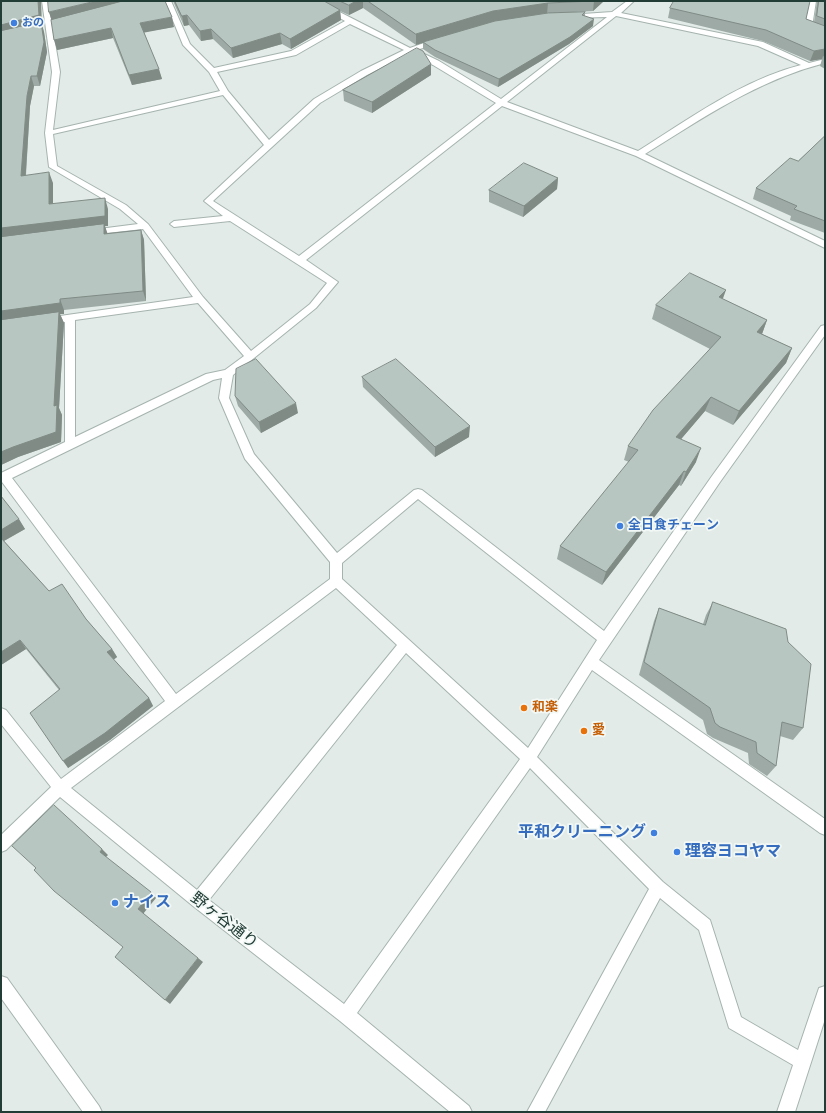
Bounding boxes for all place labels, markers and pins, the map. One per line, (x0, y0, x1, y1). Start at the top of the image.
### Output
place label: おの (22, 16, 44, 30)
marker: おの (9, 18, 19, 28)
place label: 全日食チェーン (628, 518, 719, 534)
marker: 全日食チェーン (615, 521, 625, 531)
place label: 和楽 (532, 700, 558, 716)
marker: 和楽 (519, 703, 529, 713)
place label: 愛 (592, 723, 605, 739)
marker: 愛 (579, 726, 589, 736)
place label: 平和クリーニング (518, 823, 646, 843)
marker: 平和クリーニング (649, 828, 659, 838)
place label: 理容ヨコヤマ (685, 842, 781, 862)
marker: 理容ヨコヤマ (672, 847, 682, 857)
place label: ナイス (123, 893, 171, 913)
marker: ナイス (110, 898, 120, 908)

